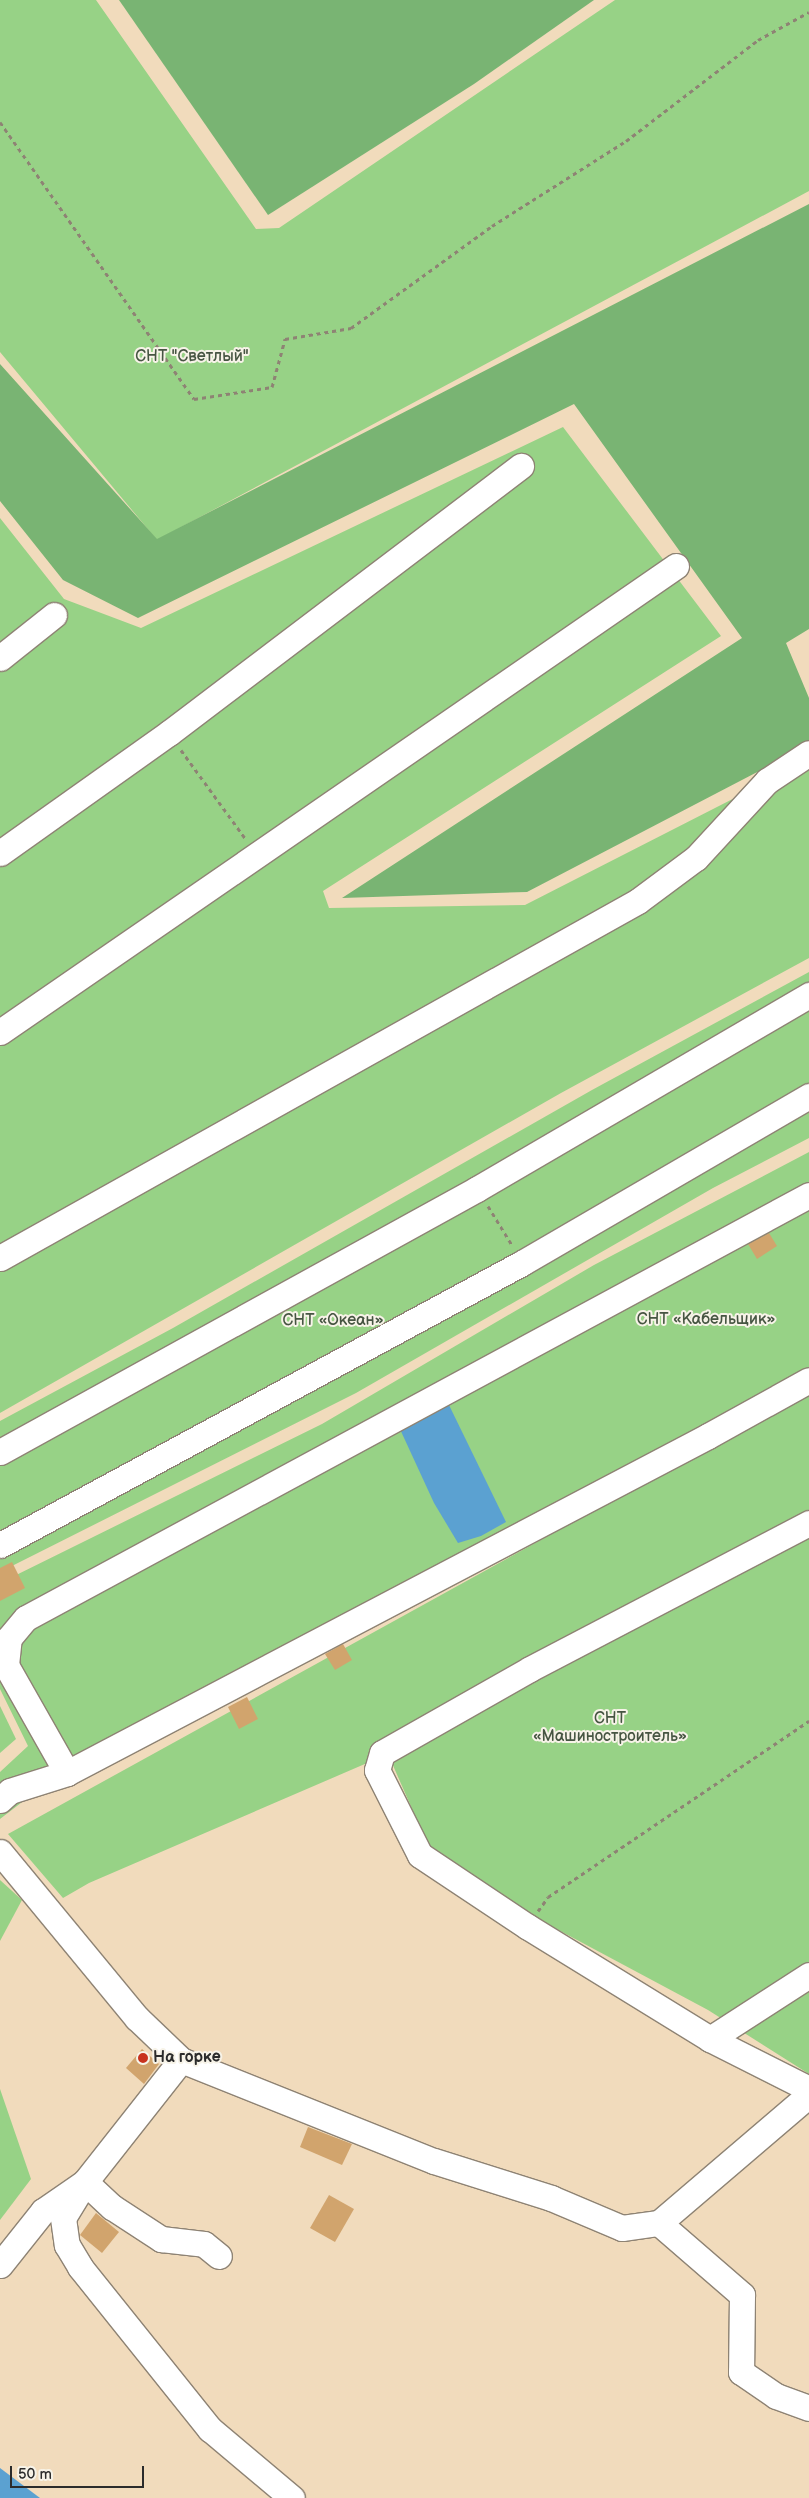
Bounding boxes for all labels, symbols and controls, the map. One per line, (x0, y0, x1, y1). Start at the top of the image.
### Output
park label: СНТ "Светлый" (135, 347, 249, 367)
park label: СНТ «Кабельщик» (637, 1310, 775, 1330)
park label: СНТ «Океан» (282, 1311, 384, 1331)
park label: СНТ «Машиностроитель» (533, 1709, 687, 1747)
place label: На горке (153, 2048, 221, 2068)
marker: На горке (137, 2052, 149, 2064)
scale bar (12, 2456, 146, 2488)
text: 50 m (18, 2465, 52, 2484)

